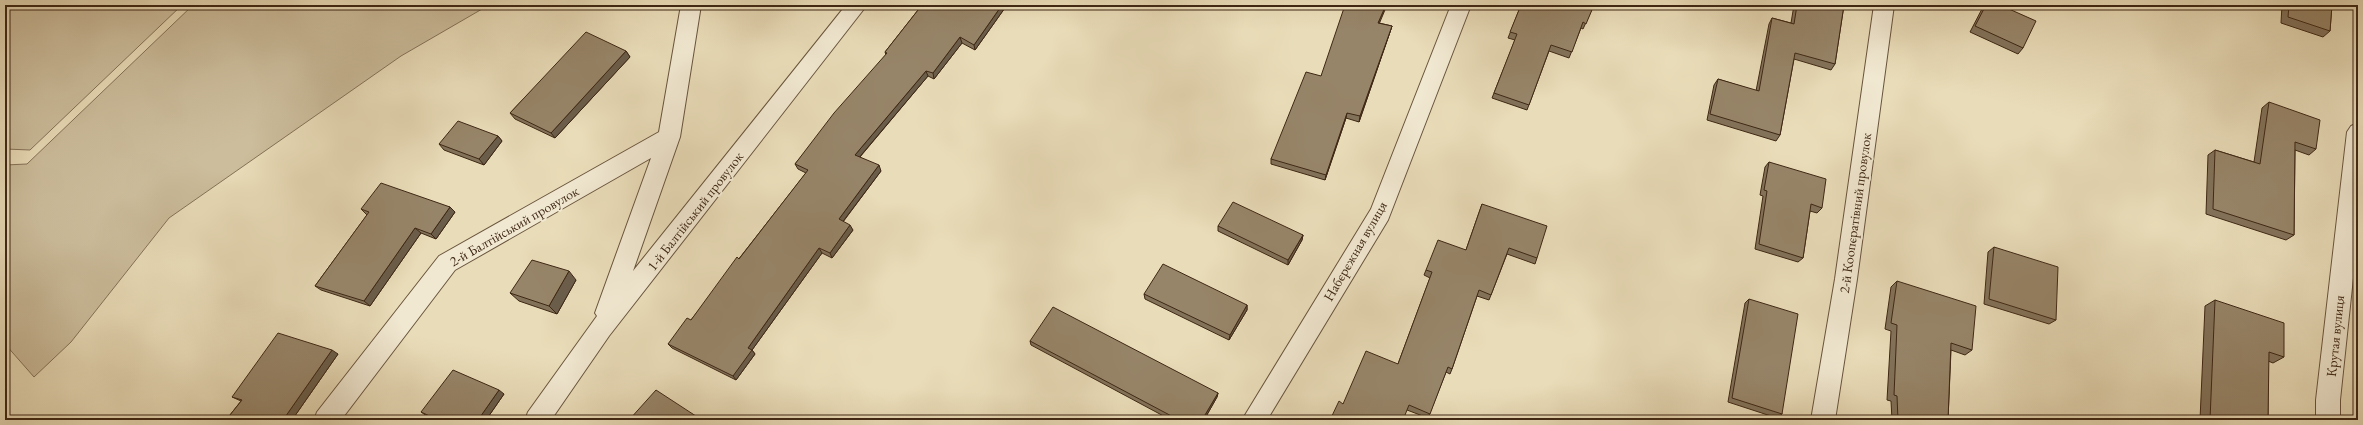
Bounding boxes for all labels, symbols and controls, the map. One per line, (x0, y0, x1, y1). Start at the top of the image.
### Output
street label: 2-й Коопєратівний провулок (1835, 131, 1875, 294)
street label: 1-й Балтійський провулок (643, 148, 747, 274)
street label: 2-й Балтійський провулок (446, 182, 582, 270)
street label: Набєрєжная вулиця (1319, 198, 1391, 304)
street label: Крутая вулиця (2322, 294, 2348, 378)

